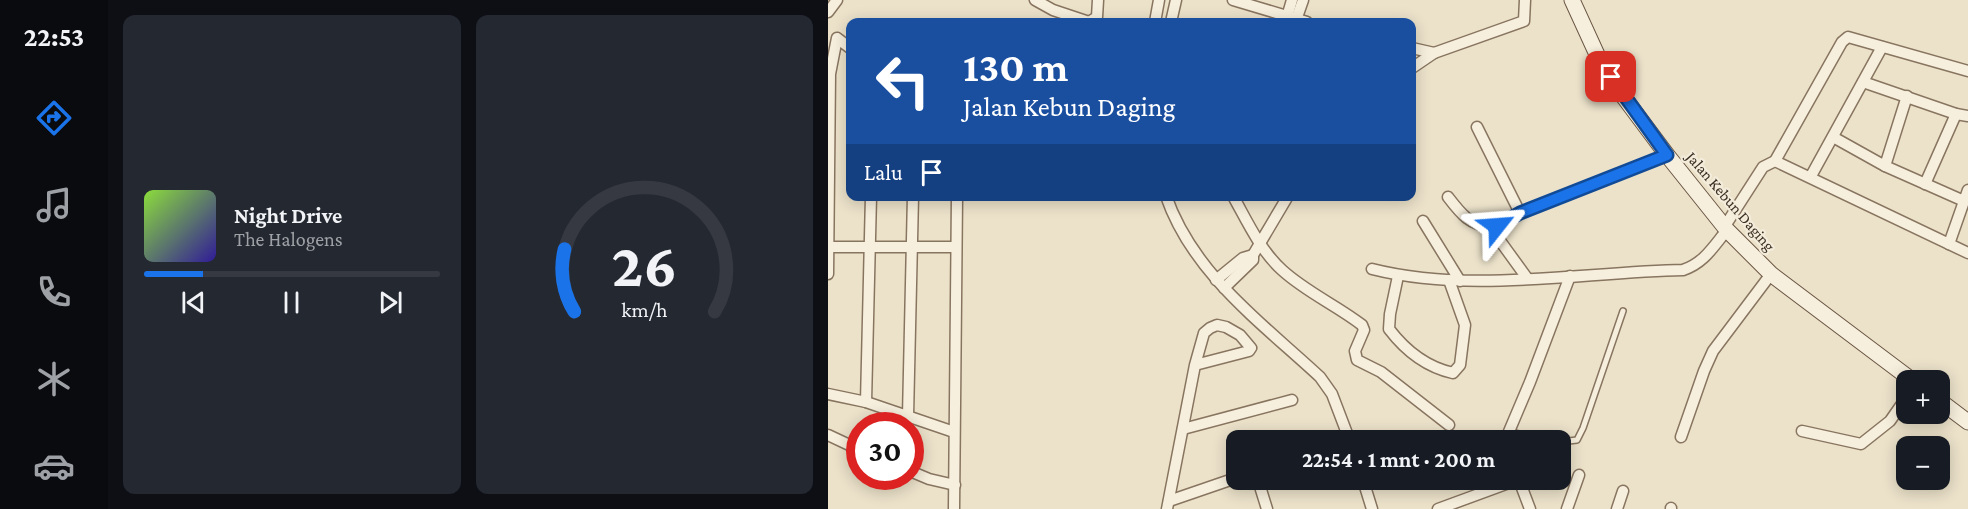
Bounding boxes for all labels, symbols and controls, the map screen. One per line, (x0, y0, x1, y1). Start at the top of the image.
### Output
text: 22:53 (24, 22, 84, 52)
icon: left (864, 42, 942, 120)
text: 130 m (963, 43, 1068, 90)
pin (1585, 51, 1636, 102)
icon: arrive (1594, 60, 1627, 93)
text: Jalan Kebun Daging (963, 92, 1175, 122)
icon: directions (33, 97, 75, 139)
street label: Jalan Kebun Daging (1681, 147, 1779, 255)
icon: arrive (915, 156, 948, 189)
text: Lalu (864, 160, 903, 185)
icon: music (33, 184, 75, 226)
position arrow (1465, 194, 1529, 258)
text: Night Drive (234, 203, 342, 228)
text: The Halogens (234, 228, 343, 250)
text: 26 (611, 230, 677, 299)
icon: phone (33, 271, 75, 313)
icon: previous (177, 286, 210, 319)
icon: pause (275, 286, 308, 319)
icon: next (374, 286, 407, 319)
text: km/h (621, 298, 668, 322)
icon: climate (33, 358, 75, 400)
map controls (1896, 370, 1950, 490)
button: + (1896, 370, 1950, 424)
speed limit sign: 30 (846, 412, 924, 490)
button: − (1896, 436, 1950, 490)
icon: car (33, 445, 75, 487)
text: 22:54 · 1 mnt · 200 m (1302, 447, 1495, 472)

